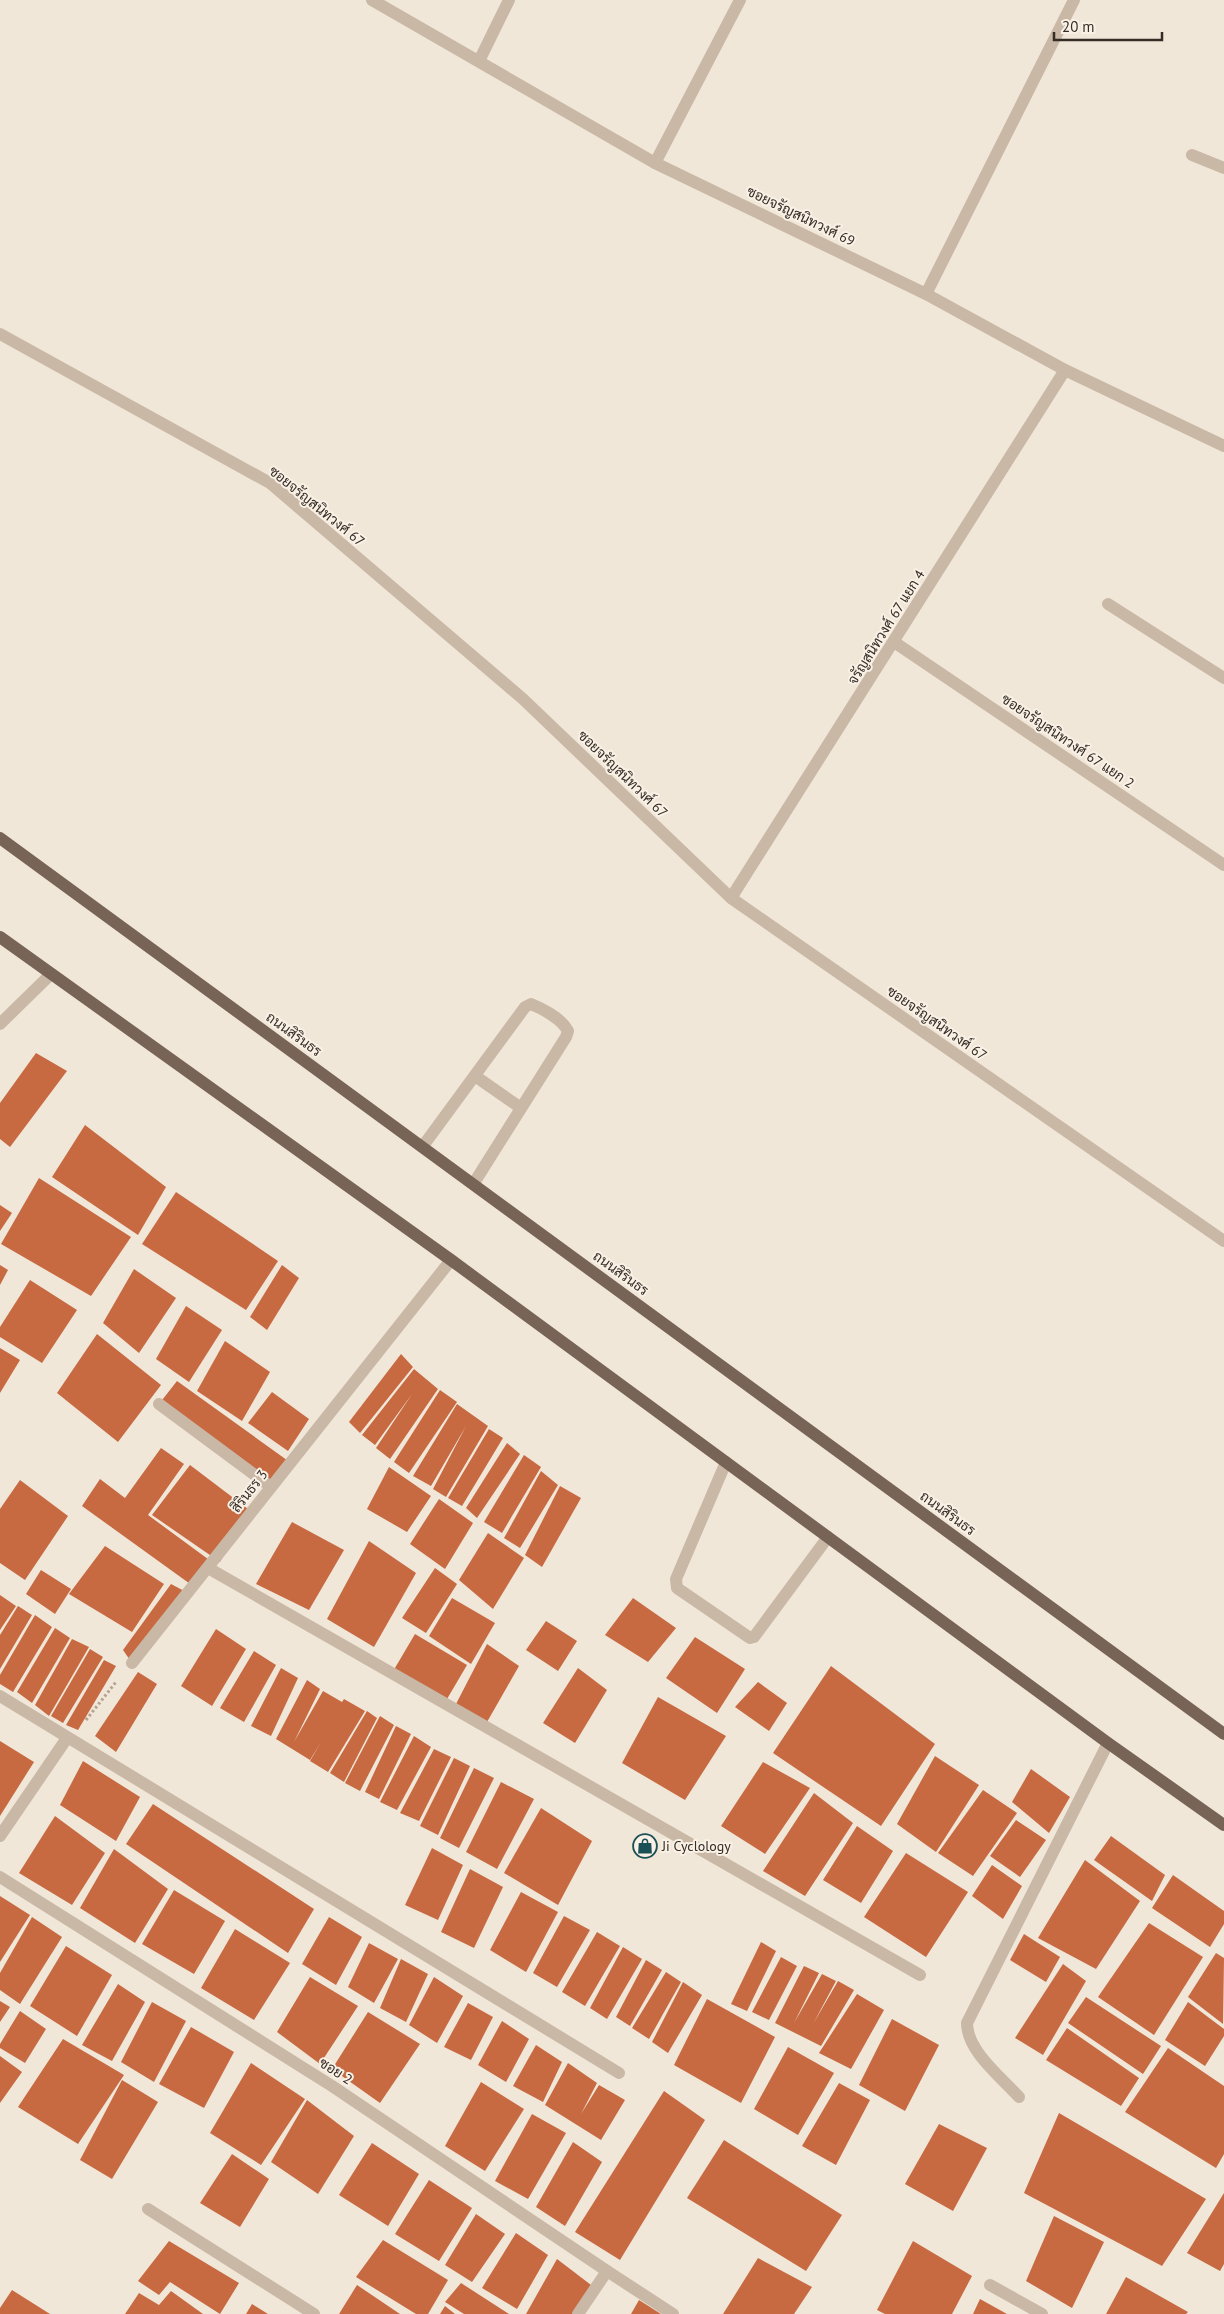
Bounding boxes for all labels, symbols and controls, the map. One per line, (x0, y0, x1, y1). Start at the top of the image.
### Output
scale bar (1054, 10, 1162, 42)
text: 20 m (1062, 17, 1095, 36)
street label: ซอยจรัญสนิทวงศ์ 69 (744, 182, 858, 250)
street label: ซอยจรัญสนิทวงศ์ 67 (265, 462, 369, 550)
street label: จรัญสนิทวงศ์ 67 แยก 4 (843, 566, 929, 688)
street label: ซอยจรัญสนิทวงศ์ 67 แยก 2 (998, 690, 1138, 792)
street label: ซอยจรัญสนิทวงศ์ 67 (574, 726, 672, 822)
street label: ซอยจรัญสนิทวงศ์ 67 (883, 982, 991, 1064)
street label: ถนนสิรินธร (263, 1008, 325, 1060)
street label: ถนนสิรินธร (590, 1247, 652, 1299)
street label: สิรินธร 3 (227, 1466, 271, 1516)
street label: ถนนสิรินธร (917, 1487, 979, 1539)
shop icon: Ji Cyclology (632, 1833, 658, 1859)
place label: Ji Cyclology (661, 1837, 731, 1855)
street label: ซอย 2 (316, 2054, 356, 2088)

